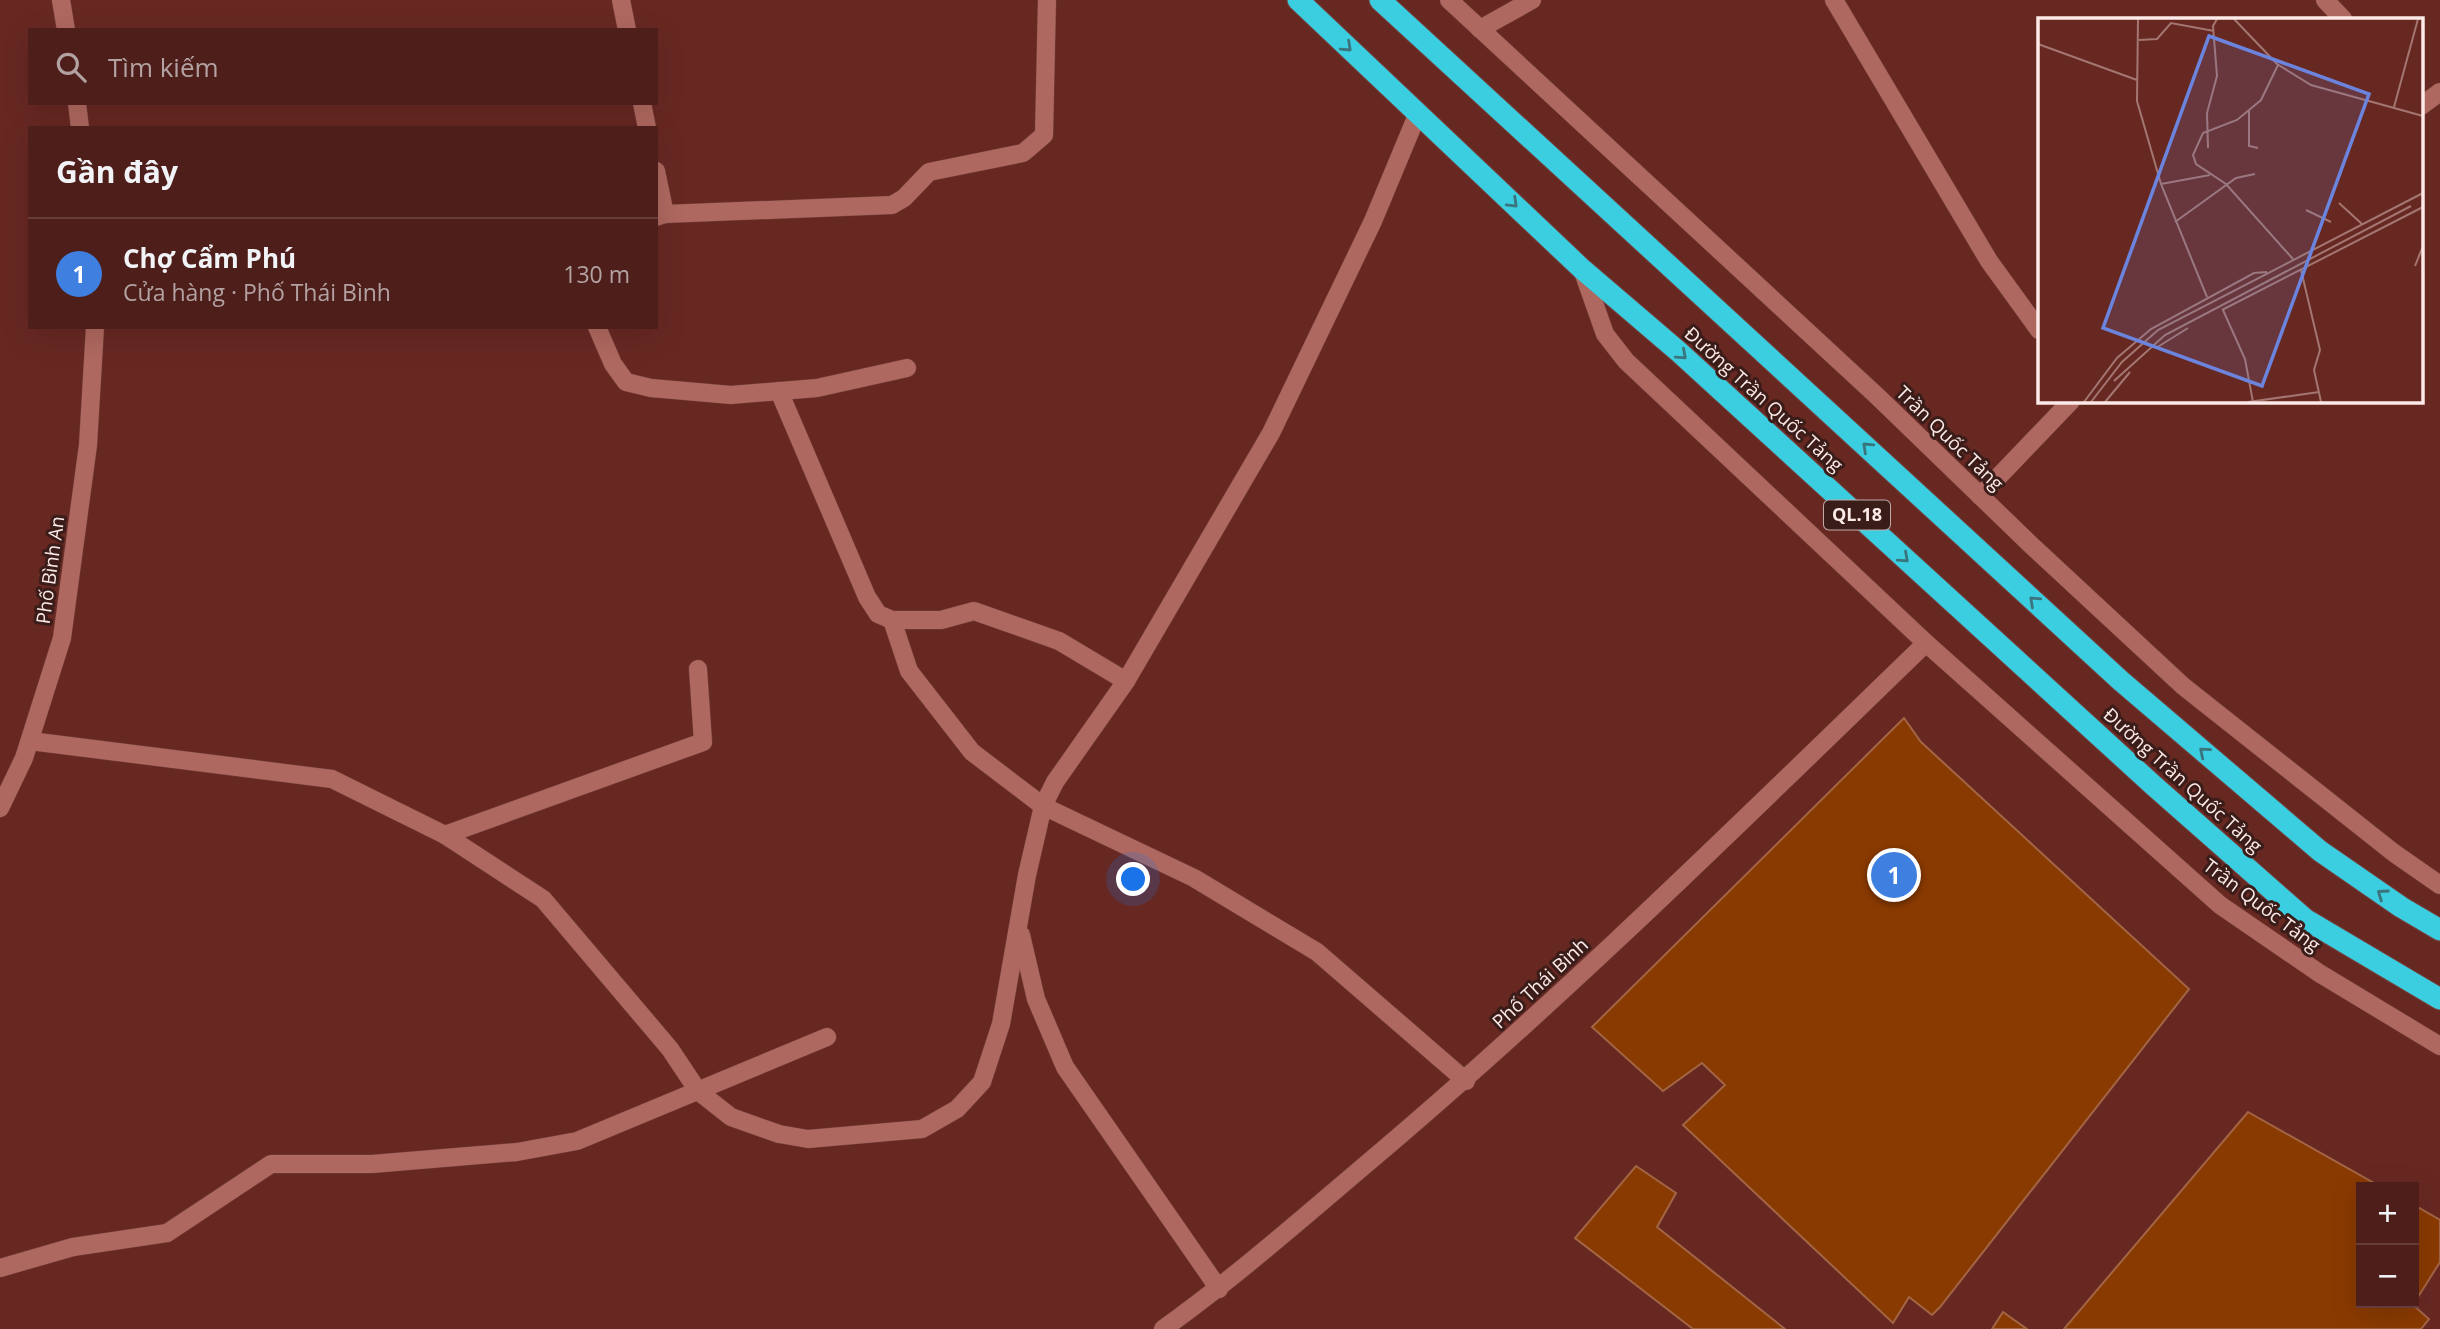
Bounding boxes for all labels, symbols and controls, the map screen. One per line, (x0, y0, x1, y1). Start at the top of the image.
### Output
inset map (2038, 18, 2422, 402)
search box (28, 28, 658, 105)
one-way arrow (1339, 38, 1352, 51)
icon: search (52, 48, 90, 86)
text: Tìm kiếm (108, 49, 219, 85)
text: Gần đây (56, 151, 178, 192)
one-way arrow (1504, 195, 1517, 208)
text: Chợ Cẩm Phú (123, 240, 296, 276)
text: 1 (72, 258, 86, 290)
text: 130 m (563, 258, 630, 290)
text: Cửa hàng · Phố Thái Bình (123, 276, 391, 308)
street label: Đường Trần Quốc Tảng (1679, 321, 1849, 477)
one-way arrow (1674, 347, 1687, 359)
street label: Trần Quốc Tảng (1891, 380, 2009, 496)
one-way arrow (1862, 443, 1875, 456)
road number: QL.18 (1824, 500, 1890, 530)
street label: Phố Bình An (30, 514, 70, 626)
one-way arrow (1896, 549, 1909, 562)
one-way arrow (2029, 597, 2042, 610)
street label: Đường Trần Quốc Tảng (2098, 702, 2268, 858)
one-way arrow (2200, 748, 2213, 760)
pin: 1 (1871, 849, 1917, 901)
street label: Trần Quốc Tảng (2198, 852, 2326, 958)
your location (1116, 862, 1150, 896)
one-way arrow (2377, 890, 2390, 902)
street label: Phố Thái Bình (1486, 932, 1594, 1034)
map controls (2356, 1182, 2419, 1308)
button: + (2356, 1182, 2419, 1245)
button: − (2356, 1245, 2419, 1308)

